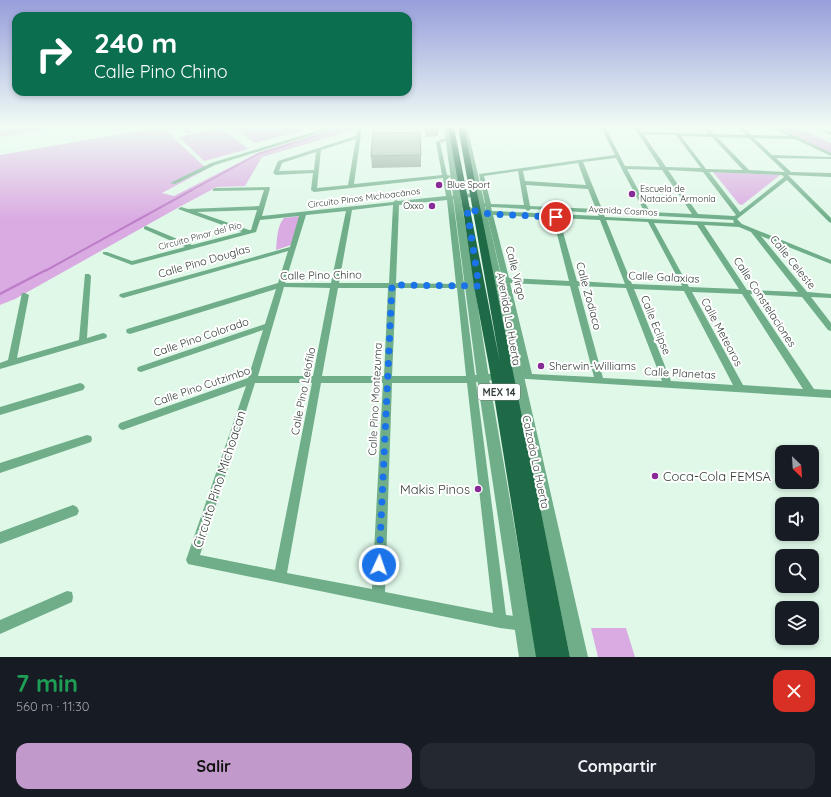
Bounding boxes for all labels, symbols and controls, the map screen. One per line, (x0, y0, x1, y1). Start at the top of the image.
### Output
text: 240 m (94, 25, 177, 60)
icon: right (28, 28, 80, 80)
text: Calle Pino Chino (94, 60, 228, 83)
place label: Blue Sport (447, 179, 490, 190)
marker: Blue Sport (434, 180, 444, 190)
place label: Escuela de Natación Armonía (640, 183, 716, 204)
street label: Circuito Pinos Michoacános (307, 185, 421, 210)
marker: Escuela de Natación Armonía (627, 189, 637, 199)
place label: Oxxo (403, 200, 424, 211)
pin (539, 200, 573, 234)
marker: Oxxo (427, 201, 437, 211)
street label: Avenida Cosmos (588, 203, 658, 218)
icon: arrive (545, 206, 567, 228)
street label: Circuito Pinar del Río (157, 219, 243, 252)
street label: Calle Celeste (767, 232, 819, 292)
street label: Calle Pino Douglas (156, 241, 252, 281)
street label: Calle Virgo (503, 245, 530, 302)
street label: Calle Constelaciones (731, 254, 799, 350)
street label: Calle Zodiaco (573, 261, 605, 332)
street label: Calle Pino Chino (280, 267, 362, 283)
street label: Calle Galaxias (628, 268, 700, 286)
street label: Avenida La Huerta (494, 271, 524, 367)
street label: Calle Eclipse (638, 293, 674, 357)
street label: Calle Meteoros (698, 295, 746, 369)
street label: Calle Pino Colorado (151, 314, 251, 360)
street label: Calle Pino Montezuma (365, 342, 385, 456)
street label: Calle Pino Leiofilo (288, 345, 318, 436)
place label: Sherwin-Williams (549, 359, 636, 373)
marker: Sherwin-Williams (536, 361, 546, 371)
street label: Calle Pino Cutzimbo (152, 363, 252, 409)
street label: Calle Planetas (644, 364, 716, 382)
road number: MEX 14 (478, 384, 520, 400)
street label: Circuito Pino Michoacan (189, 408, 249, 550)
street label: Calzada La Huerta (519, 414, 553, 510)
north arrow (775, 445, 819, 489)
map controls (775, 445, 819, 645)
place label: Coca-Cola FEMSA (663, 468, 772, 484)
marker: Coca-Cola FEMSA (650, 471, 660, 481)
place label: Makis Pinos (400, 481, 470, 497)
marker: Makis Pinos (473, 484, 483, 494)
button: sound (775, 497, 819, 541)
position arrow (358, 544, 400, 586)
button: search (775, 549, 819, 593)
button: layers (775, 601, 819, 645)
text: 7 min (16, 668, 78, 698)
button: close (773, 670, 815, 712)
text: 560 m · 11:30 (16, 698, 89, 714)
button: Salir (16, 743, 412, 789)
button: Compartir (420, 743, 815, 789)

